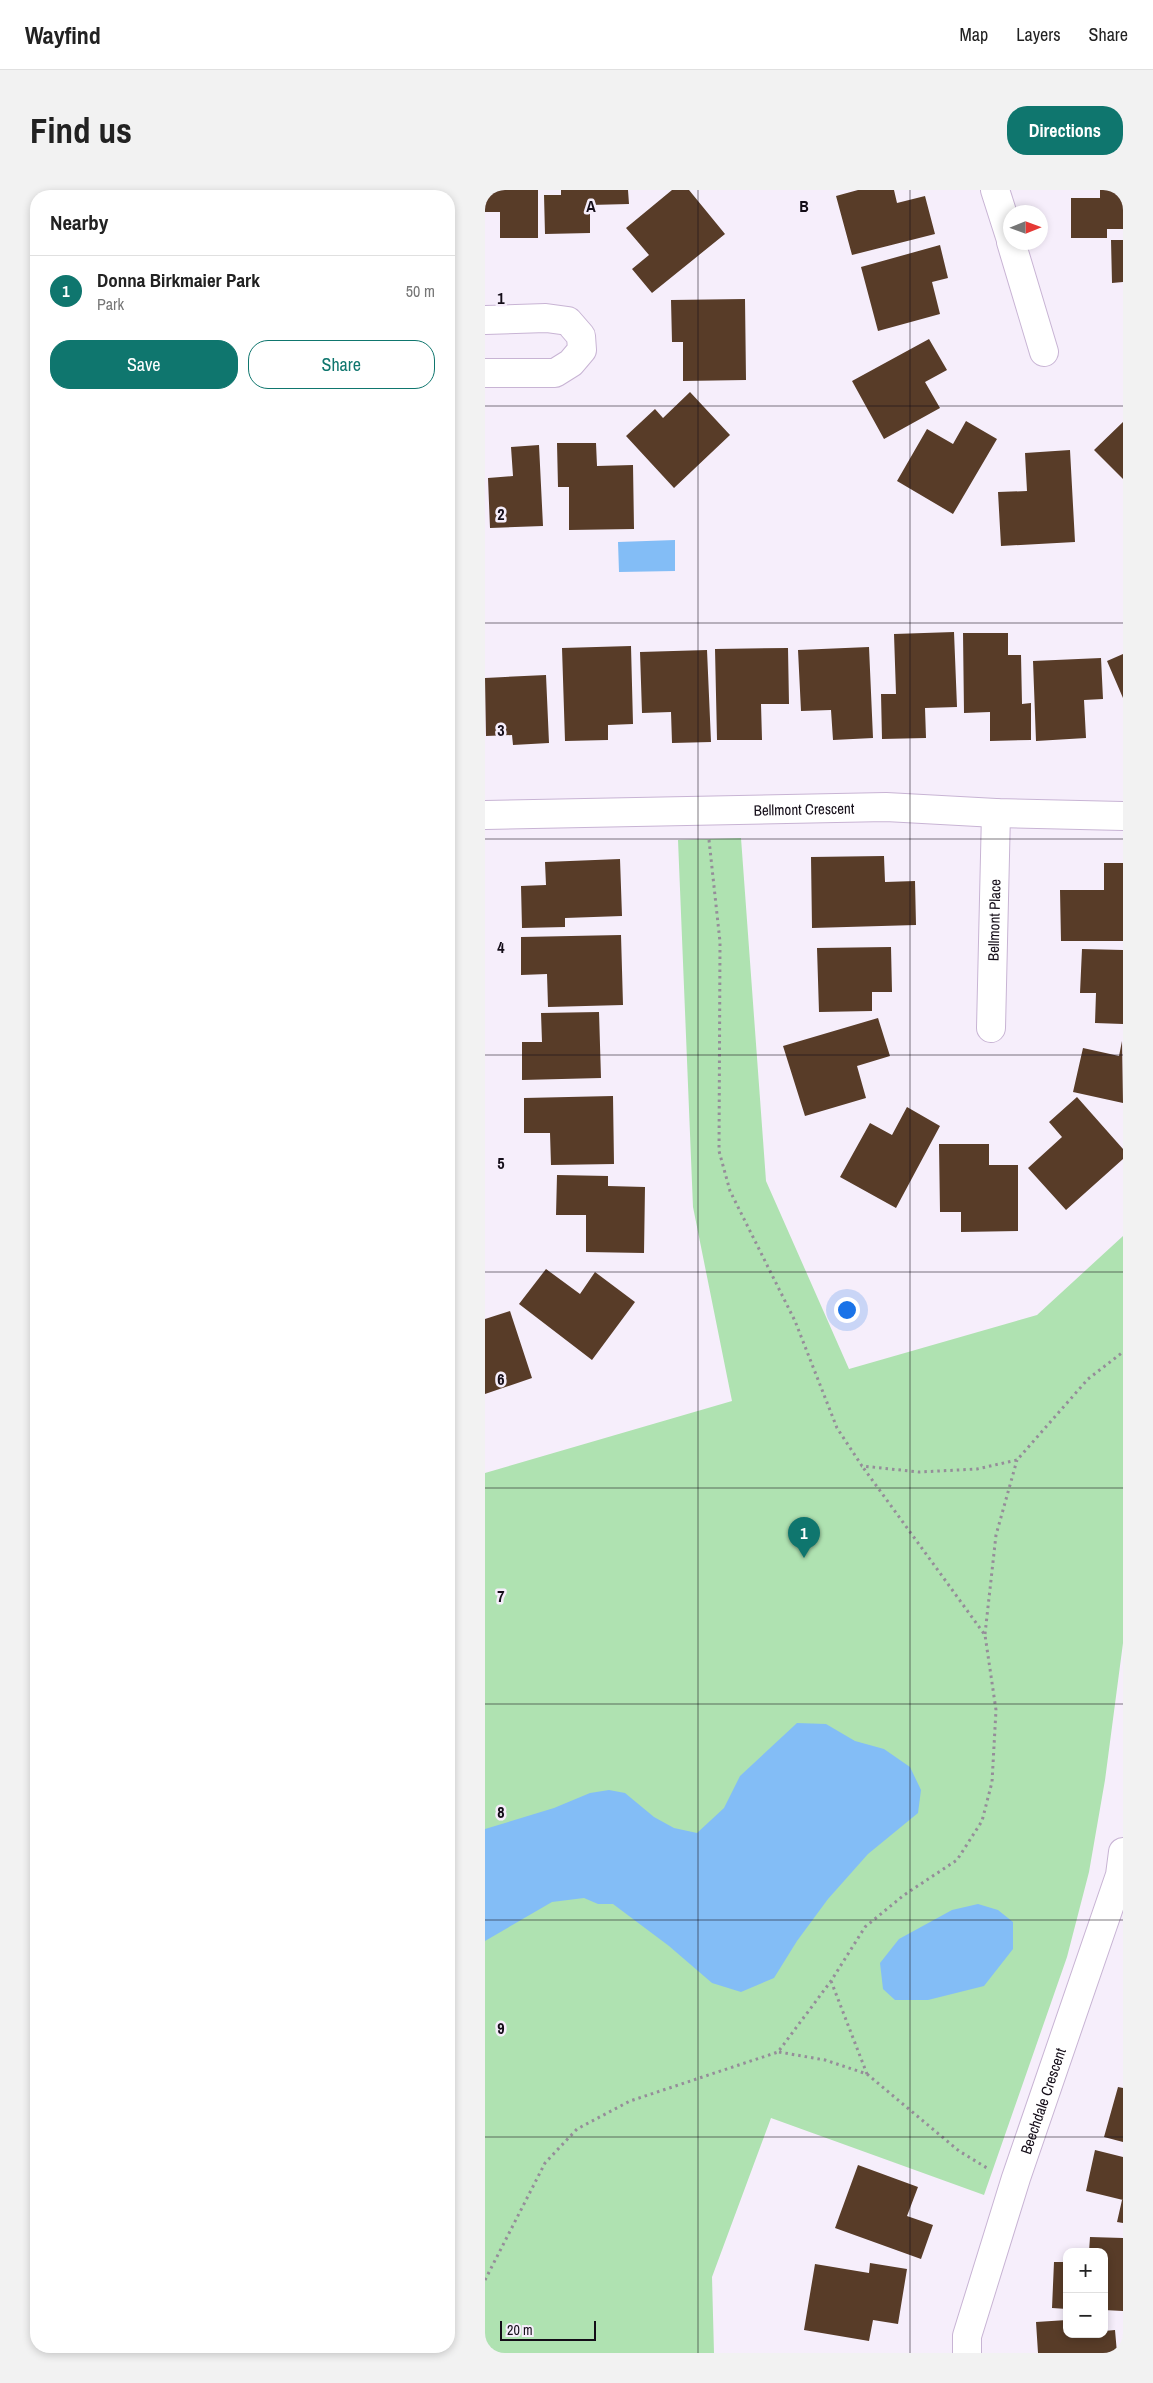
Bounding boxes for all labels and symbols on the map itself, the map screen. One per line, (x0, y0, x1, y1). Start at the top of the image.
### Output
text: A (586, 195, 596, 217)
text: B (799, 195, 809, 217)
north arrow (1003, 205, 1048, 250)
text: 1 (497, 287, 505, 309)
text: 2 (497, 503, 505, 525)
text: 3 (497, 719, 505, 741)
street label: Bellmont Crescent (753, 797, 855, 820)
street label: Bellmont Place (982, 879, 1005, 961)
text: 4 (497, 936, 505, 958)
text: 5 (497, 1152, 505, 1174)
your location (834, 1297, 860, 1323)
text: 6 (497, 1368, 505, 1390)
pin: 1 (788, 1517, 820, 1558)
text: 7 (497, 1585, 505, 1607)
text: 8 (497, 1801, 505, 1823)
text: 9 (497, 2017, 505, 2039)
street label: Beechdale Crescent (1015, 2044, 1071, 2157)
scale bar (500, 2318, 596, 2341)

